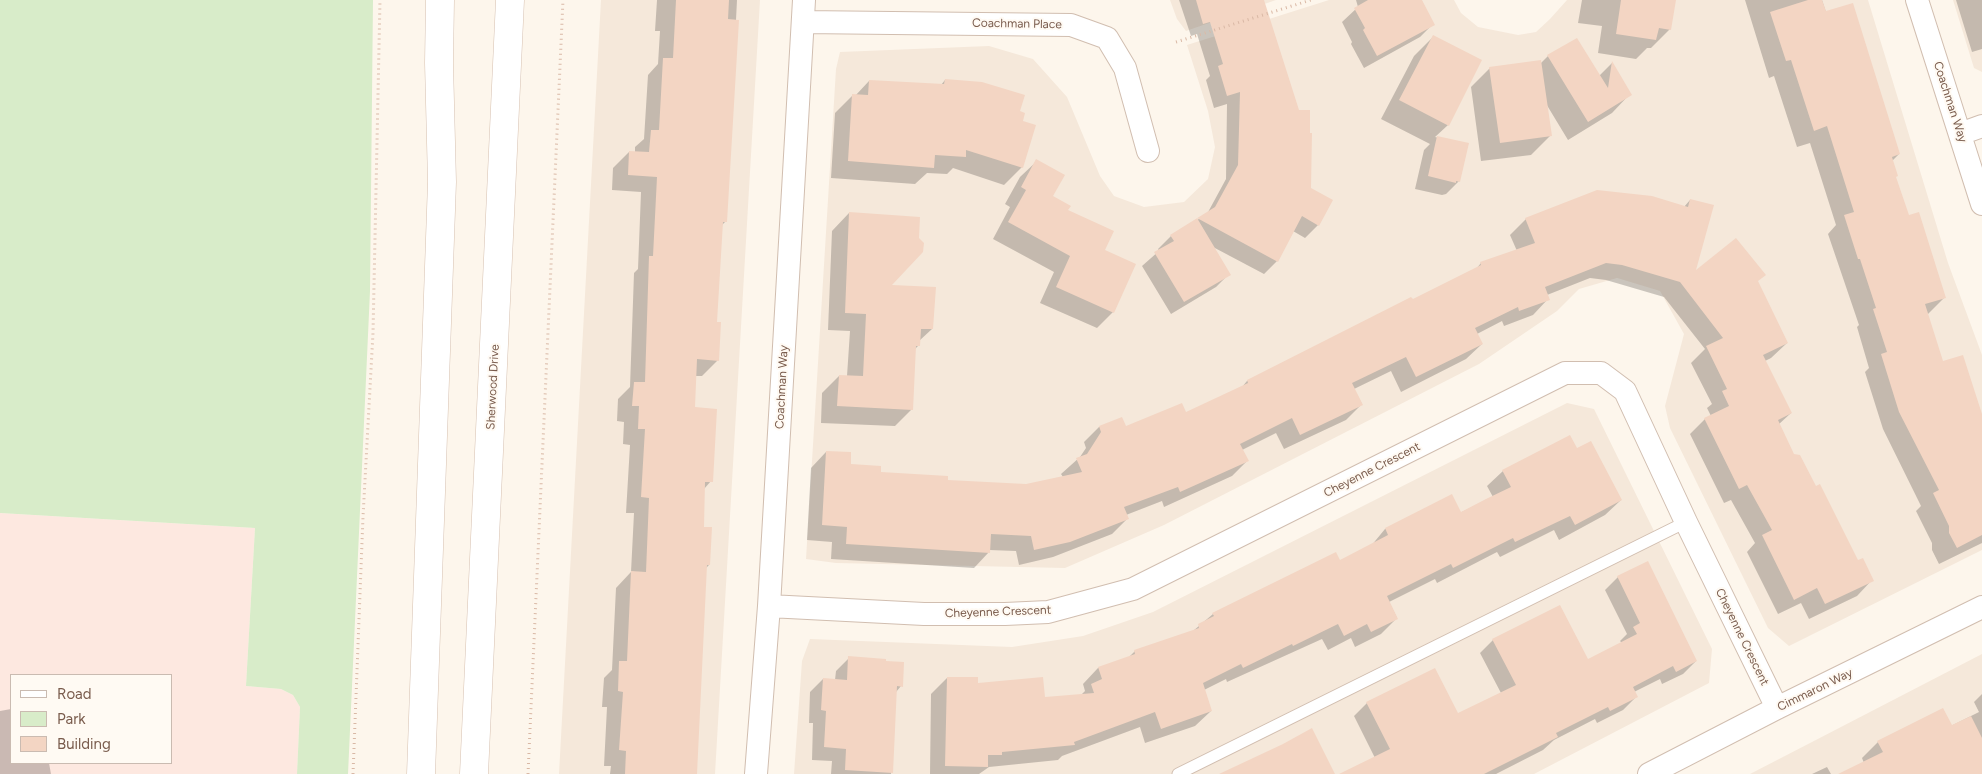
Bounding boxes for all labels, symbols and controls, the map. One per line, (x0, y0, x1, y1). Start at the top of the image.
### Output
street label: Coachman Place (972, 16, 1062, 32)
street label: Coachman Way (1930, 60, 1970, 144)
street label: Sherwood Drive (484, 344, 502, 430)
street label: Coachman Way (773, 345, 791, 429)
street label: Cheyenne Crescent (1321, 439, 1423, 501)
street label: Cheyenne Crescent (1712, 586, 1772, 688)
street label: Cheyenne Crescent (945, 603, 1051, 621)
street label: Cimmaron Way (1775, 666, 1855, 714)
legend (10, 674, 172, 764)
text: Road (57, 685, 92, 703)
text: Park (57, 710, 86, 728)
text: Building (57, 735, 111, 753)

